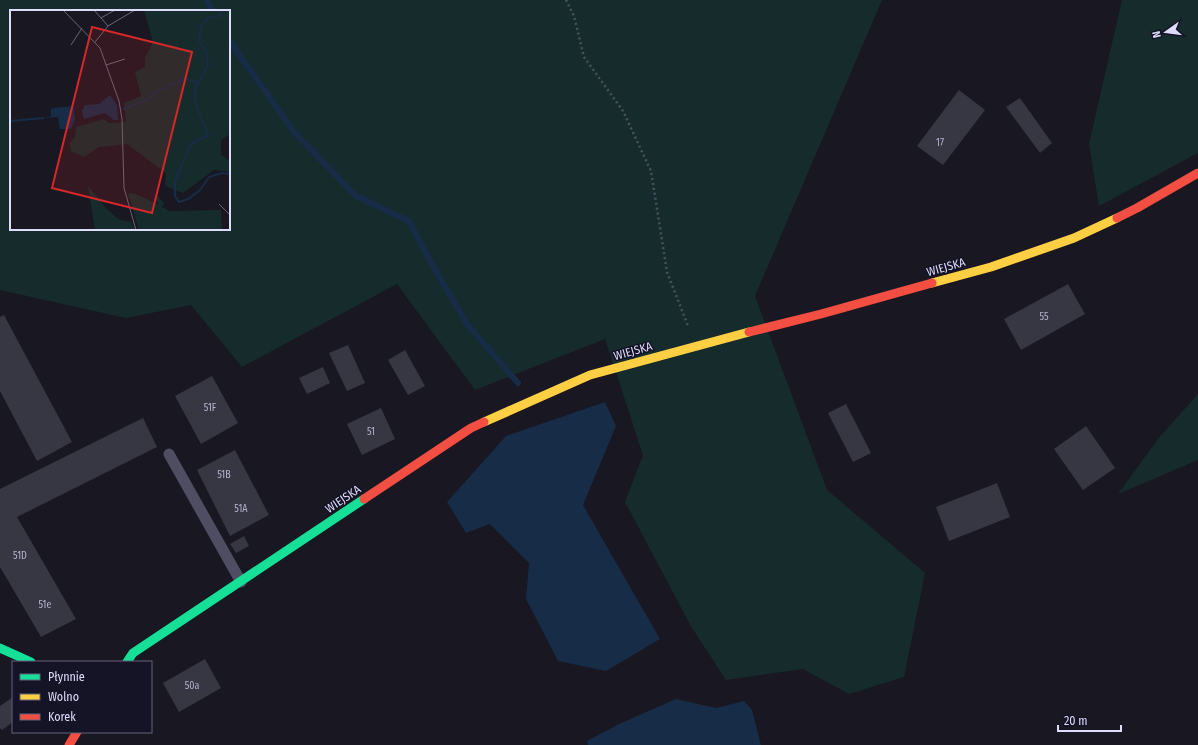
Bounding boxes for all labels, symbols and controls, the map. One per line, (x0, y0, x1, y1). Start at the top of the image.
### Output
inset map (10, 10, 230, 230)
north arrow (1146, 12, 1186, 52)
text: N (1150, 30, 1164, 39)
house number: 17 (936, 137, 944, 149)
street label: WIEJSKA (925, 255, 968, 279)
house number: 55 (1039, 311, 1049, 323)
street label: WIEJSKA (612, 339, 655, 363)
house number: 51F (204, 402, 217, 414)
house number: 51 (367, 426, 375, 438)
house number: 51B (217, 469, 231, 481)
street label: WIEJSKA (323, 482, 364, 516)
house number: 51A (234, 503, 248, 515)
house number: 51D (13, 550, 27, 562)
house number: 51e (39, 599, 52, 611)
legend (12, 661, 152, 733)
text: Płynnie (48, 670, 85, 684)
house number: 50a (185, 680, 199, 692)
text: Wolno (48, 690, 79, 704)
scale bar (1058, 707, 1121, 733)
text: Korek (48, 710, 76, 724)
text: 20 m (1064, 714, 1088, 728)

